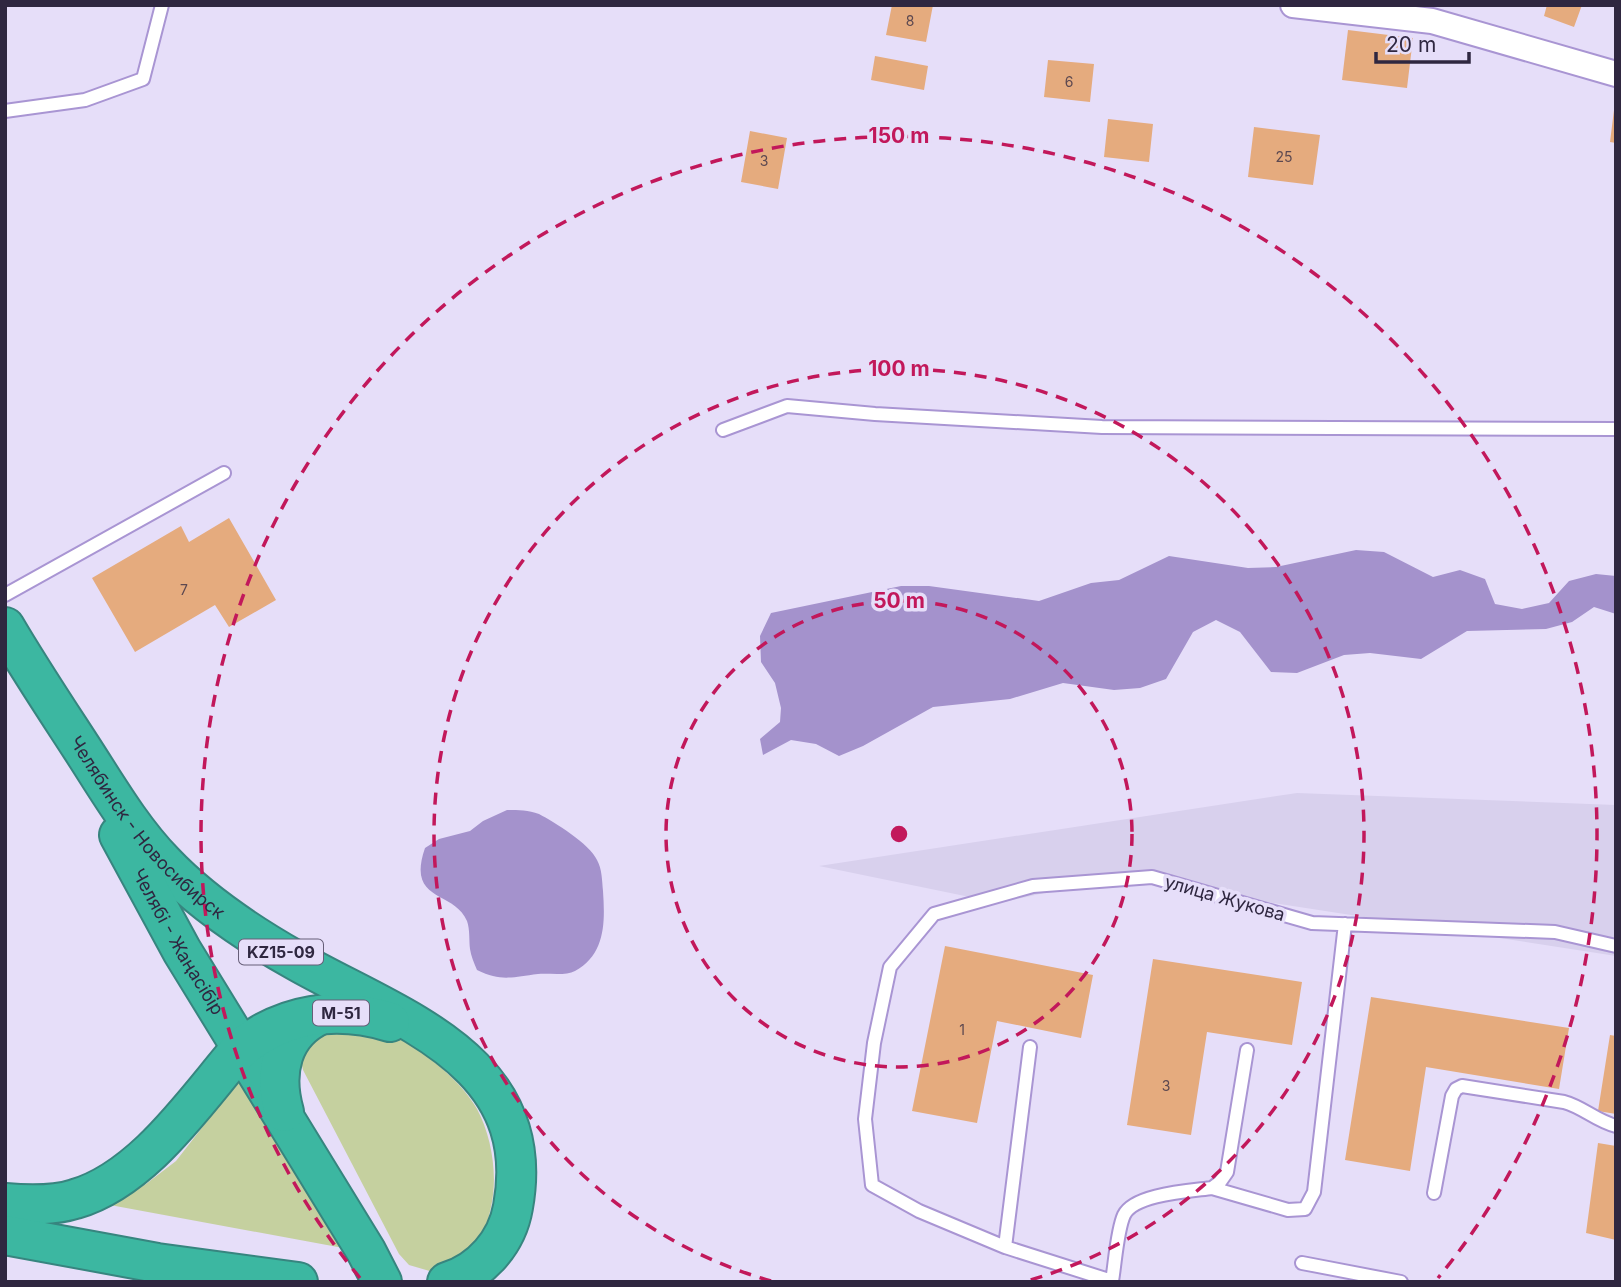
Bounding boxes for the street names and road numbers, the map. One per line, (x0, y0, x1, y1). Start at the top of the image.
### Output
street label: Челябинск - Новосибирск (66, 732, 230, 923)
street label: Челябі - Жаңасібір (129, 865, 229, 1018)
street label: улица Жукова (1162, 871, 1288, 925)
road number: KZ15-09 (239, 940, 323, 964)
road number: M-51 (313, 1001, 369, 1026)

